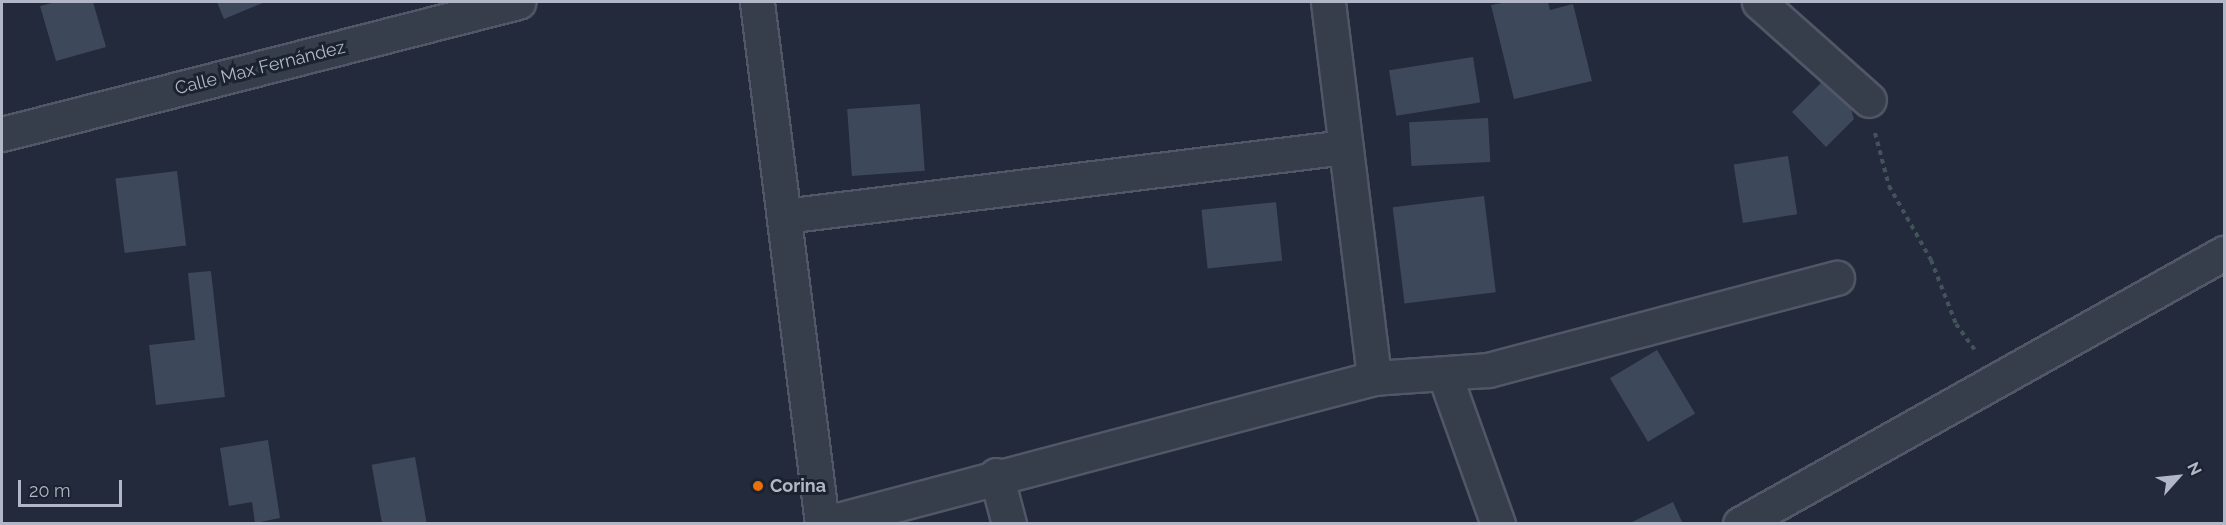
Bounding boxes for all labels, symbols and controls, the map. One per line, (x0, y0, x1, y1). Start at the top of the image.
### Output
street label: Calle Max Fernández (173, 36, 347, 100)
north arrow (2148, 447, 2208, 507)
text: N (2183, 459, 2206, 478)
scale bar (21, 468, 124, 506)
place label: Corina (770, 475, 826, 497)
marker: Corina (751, 479, 765, 493)
text: 20 m (29, 480, 71, 501)

